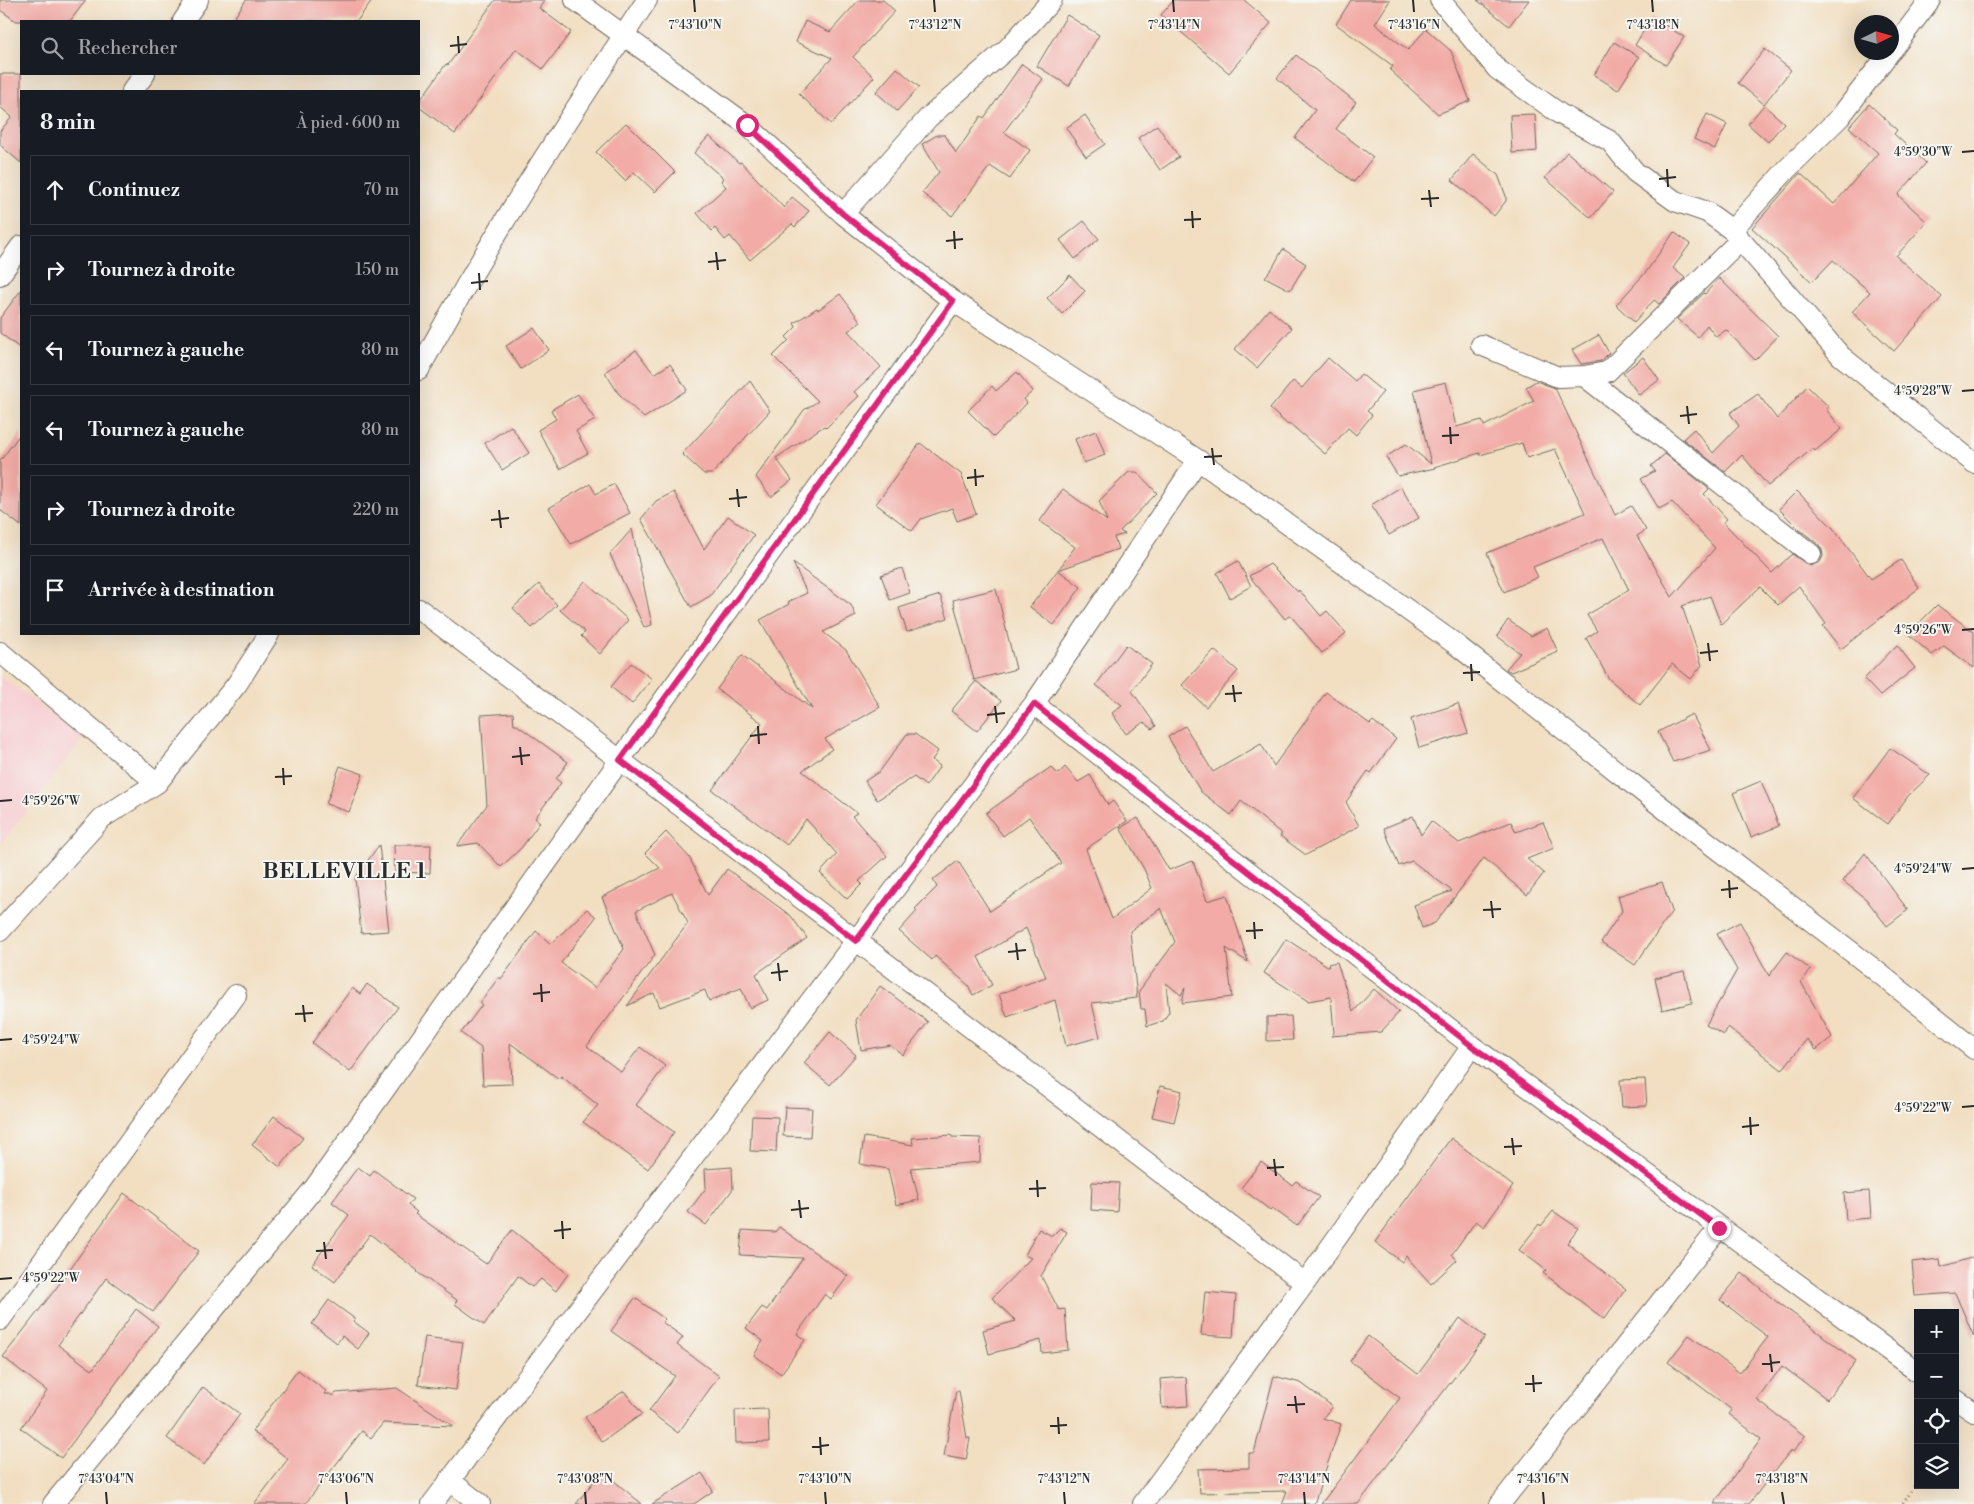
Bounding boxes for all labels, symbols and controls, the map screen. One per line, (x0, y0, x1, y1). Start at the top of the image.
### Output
north arrow (1854, 15, 1899, 60)
text: 7°43'10"N (668, 18, 722, 33)
text: 7°43'12"N (909, 18, 961, 33)
text: 7°43'14"N (1148, 18, 1200, 33)
text: 7°43'16"N (1388, 18, 1440, 33)
text: 7°43'18"N (1627, 18, 1679, 33)
search box (20, 20, 420, 75)
icon: search (38, 34, 66, 62)
text: Rechercher (78, 36, 177, 60)
text: 8 min (40, 110, 95, 136)
text: À pied · 600 m (297, 113, 400, 133)
route start (736, 114, 759, 137)
text: 4°59'30"W (1894, 145, 1953, 160)
icon: ahead (41, 176, 69, 204)
text: Continuez (88, 178, 180, 202)
text: 70 m (363, 180, 399, 200)
icon: right (41, 256, 69, 284)
text: Tournez à droite (88, 258, 235, 282)
text: 150 m (355, 260, 399, 280)
icon: left (41, 336, 69, 364)
text: Tournez à gauche (88, 338, 244, 362)
text: 80 m (361, 340, 399, 360)
text: 4°59'28"W (1894, 384, 1953, 399)
icon: left (41, 416, 69, 444)
text: Tournez à gauche (88, 418, 244, 442)
text: 80 m (361, 420, 399, 440)
icon: right (41, 496, 69, 524)
text: Tournez à droite (88, 498, 235, 522)
text: 220 m (353, 500, 399, 520)
icon: arrive (41, 576, 69, 604)
text: Arrivée à destination (88, 578, 274, 602)
text: 4°59'26"W (1894, 623, 1953, 638)
text: 4°59'26"W (22, 794, 81, 809)
district label: BELLEVILLE 1 (263, 859, 427, 885)
text: 4°59'24"W (1894, 862, 1953, 877)
text: 4°59'24"W (22, 1033, 81, 1048)
text: 4°59'22"W (1894, 1101, 1953, 1116)
route end (1708, 1217, 1731, 1240)
text: 4°59'22"W (22, 1271, 81, 1286)
map controls (1914, 1309, 1959, 1489)
button: + (1914, 1309, 1959, 1354)
button: − (1914, 1354, 1959, 1399)
button: locate (1914, 1399, 1959, 1444)
button: layers (1914, 1444, 1959, 1489)
text: 7°43'04"N (78, 1472, 134, 1487)
text: 7°43'06"N (318, 1472, 374, 1487)
text: 7°43'08"N (557, 1472, 613, 1487)
text: 7°43'10"N (798, 1472, 852, 1487)
text: 7°43'12"N (1038, 1472, 1090, 1487)
text: 7°43'14"N (1278, 1472, 1330, 1487)
text: 7°43'16"N (1517, 1472, 1569, 1487)
text: 7°43'18"N (1756, 1472, 1808, 1487)

